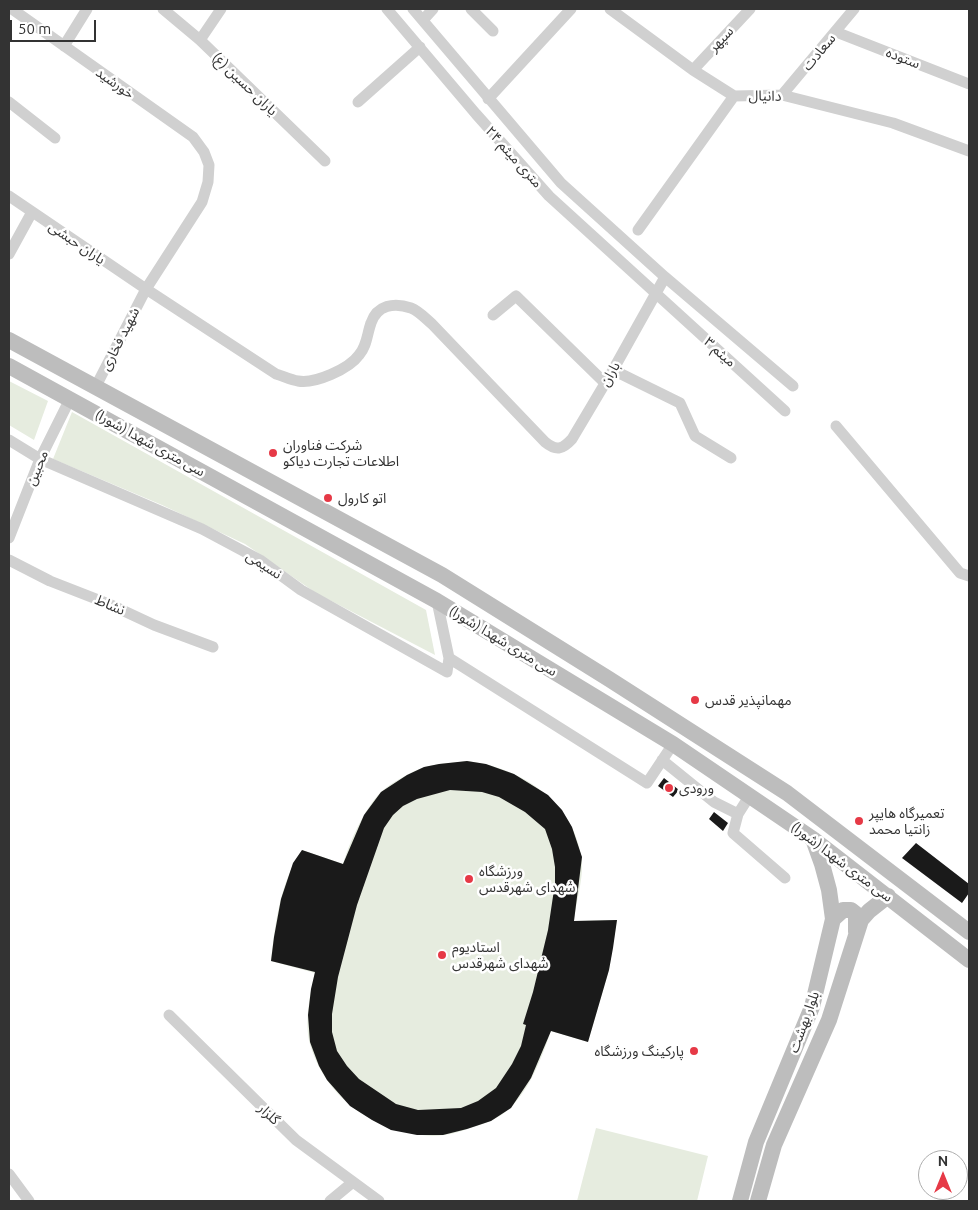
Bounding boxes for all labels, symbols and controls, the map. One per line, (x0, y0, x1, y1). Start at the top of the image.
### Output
scale bar (12, 10, 99, 42)
text: 50 m (18, 20, 51, 37)
street label: سپهر (705, 23, 737, 55)
street label: سعادت (799, 30, 839, 74)
street label: ستوده (884, 44, 922, 72)
street label: یاران حسین (ع) (209, 49, 281, 119)
street label: خورشید (92, 64, 138, 102)
street label: دانیال (748, 87, 782, 105)
street label: ۲۴ متری میثم (482, 123, 546, 191)
street label: یاران حبشی (46, 218, 108, 268)
street label: شهید فخاری (97, 304, 143, 374)
street label: میثم ۳ (701, 333, 739, 371)
street label: باران (596, 359, 624, 389)
street label: سی متری شهدا (شورا) (92, 406, 208, 480)
place label: شرکت فناوران اطلاعات تجارت دیاکو (283, 437, 399, 470)
marker: شرکت فناوران اطلاعات تجارت دیاکو (267, 447, 279, 459)
street label: محبین (22, 448, 52, 488)
place label: اتو کارول (338, 490, 386, 506)
marker: اتو کارول (322, 492, 334, 504)
street label: نسیمی (243, 547, 285, 583)
street label: نشاط (93, 591, 127, 619)
street label: سی متری شهدا (شورا) (446, 602, 560, 680)
place label: مهمانپذیر قدس (705, 692, 792, 708)
marker: مهمانپذیر قدس (689, 694, 701, 706)
place label: ورودی (679, 780, 714, 796)
marker: ورودی (663, 782, 675, 794)
place label: تعمیرگاه هایپر زانتیا محمد (869, 805, 945, 838)
marker: تعمیرگاه هایپر زانتیا محمد (853, 815, 865, 827)
street label: سی متری شهدا (شورا) (788, 818, 896, 906)
place label: ورزشگاه شهدای شهرقدس (479, 863, 576, 896)
marker: ورزشگاه شهدای شهرقدس (463, 873, 475, 885)
place label: استادیوم شهدای شهرقدس (452, 939, 549, 972)
marker: استادیوم شهدای شهرقدس (436, 949, 448, 961)
street label: بلوار بهشت (785, 989, 823, 1055)
place label: پارکینگ ورزشگاه (595, 1043, 684, 1059)
marker: پارکینگ ورزشگاه (688, 1045, 700, 1057)
street label: گلزار (255, 1100, 283, 1128)
north arrow (918, 1150, 968, 1200)
text: N (938, 1153, 948, 1169)

